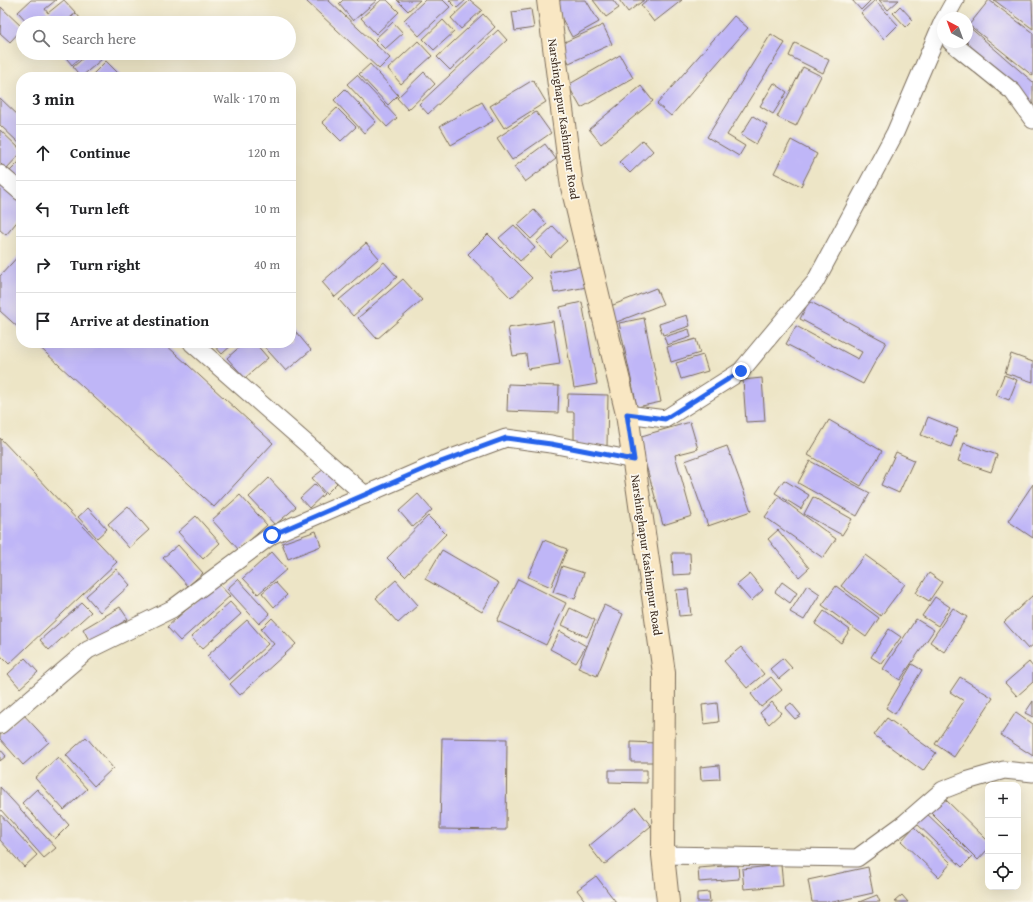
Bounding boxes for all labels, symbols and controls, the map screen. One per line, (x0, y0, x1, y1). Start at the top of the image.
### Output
north arrow (937, 12, 973, 48)
search box (16, 16, 296, 60)
icon: search (30, 27, 52, 49)
text: Search here (62, 28, 136, 49)
street label: Narshinghapur Kashimpur Road (544, 38, 584, 201)
text: 3 min (32, 86, 74, 111)
text: Walk · 170 m (213, 89, 280, 108)
icon: ahead (32, 142, 54, 164)
text: Continue (70, 142, 131, 163)
text: 120 m (248, 143, 280, 162)
icon: left (32, 198, 54, 220)
text: Turn left (70, 198, 129, 219)
text: 10 m (254, 199, 280, 218)
icon: right (32, 254, 54, 276)
text: Turn right (70, 254, 141, 275)
text: 40 m (254, 255, 280, 274)
icon: arrive (32, 310, 54, 332)
text: Arrive at destination (70, 310, 209, 331)
route end (732, 362, 750, 380)
street label: Narshinghapur Kashimpur Road (627, 474, 667, 637)
route start (263, 526, 281, 544)
map controls (985, 782, 1021, 890)
button: + (985, 782, 1021, 818)
button: − (985, 818, 1021, 854)
button: locate (985, 854, 1021, 890)

